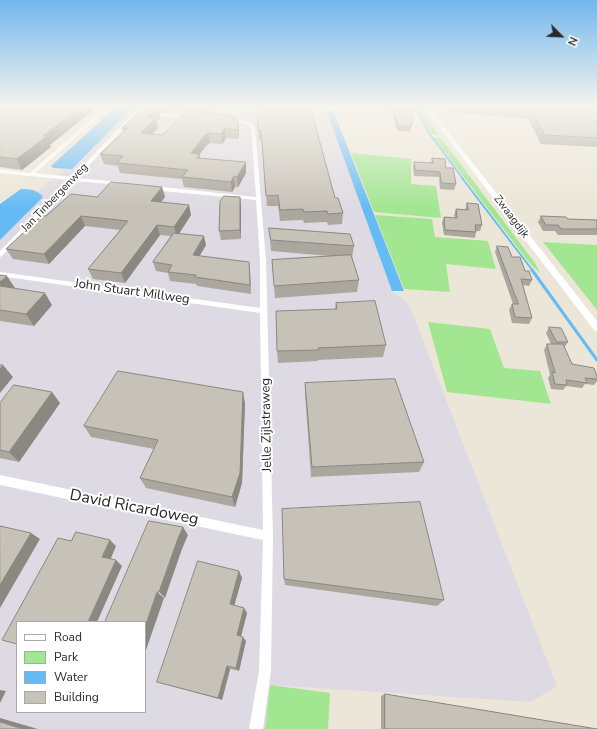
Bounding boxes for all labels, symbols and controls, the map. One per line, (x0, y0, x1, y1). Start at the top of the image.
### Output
north arrow (541, 16, 581, 56)
text: N (564, 34, 581, 48)
street label: Jan Tinbergenweg (19, 161, 91, 235)
street label: Zwaagdijk (491, 193, 531, 241)
street label: John Stuart Millweg (73, 276, 191, 308)
street label: Jelle Zijlstraweg (258, 378, 276, 472)
street label: David Ricardoweg (68, 486, 200, 530)
legend (16, 621, 146, 713)
text: Road (54, 629, 82, 645)
text: Park (54, 649, 78, 665)
text: Water (54, 669, 88, 685)
text: Building (54, 689, 99, 705)

